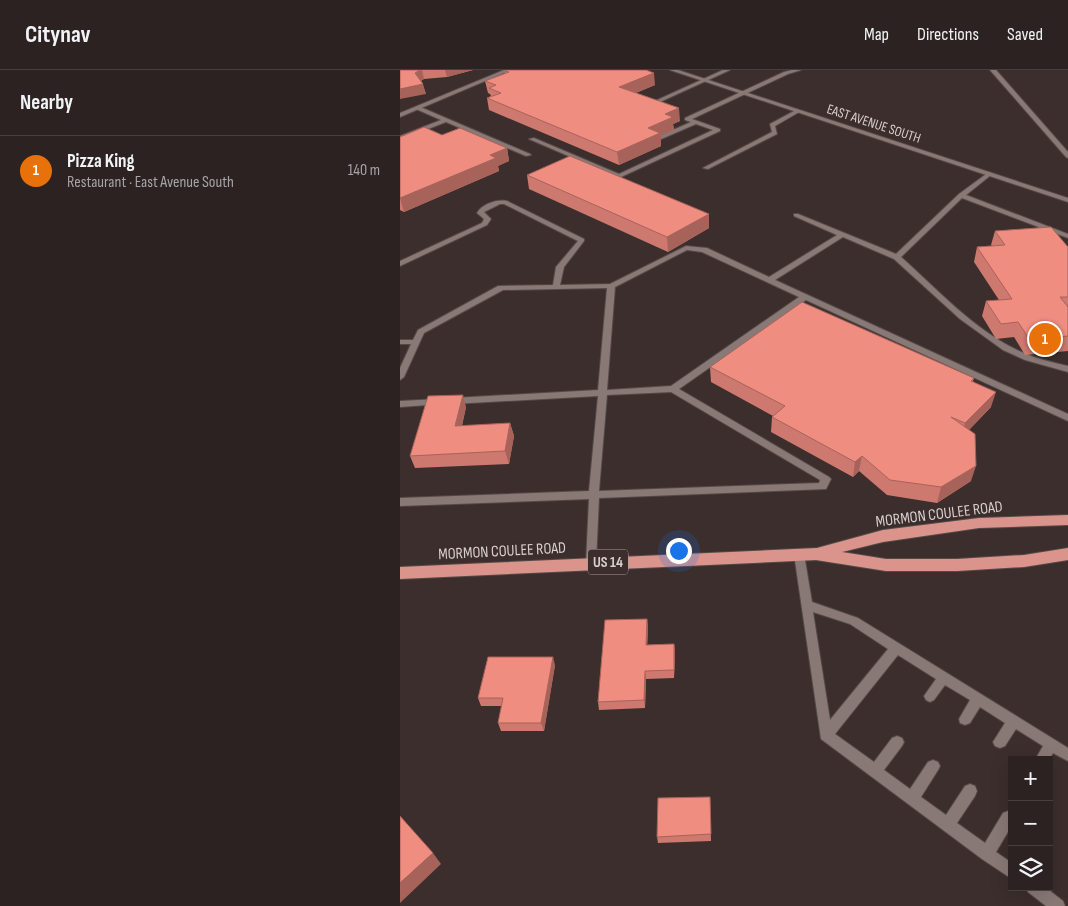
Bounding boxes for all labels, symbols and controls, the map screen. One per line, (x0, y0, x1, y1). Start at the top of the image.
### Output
text: Citynav (25, 20, 91, 49)
text: Map (864, 24, 889, 45)
text: Directions (917, 24, 979, 45)
text: Saved (1007, 24, 1043, 45)
text: Nearby (20, 90, 73, 115)
street label: EAST AVENUE SOUTH (825, 100, 923, 147)
text: Pizza King (67, 150, 135, 173)
text: 1 (33, 161, 39, 180)
text: 140 m (348, 161, 380, 180)
text: Restaurant · East Avenue South (67, 173, 234, 192)
pin: 1 (1029, 320, 1061, 358)
street label: MORMON COULEE ROAD (875, 497, 1004, 532)
your location (666, 538, 692, 564)
street label: MORMON COULEE ROAD (438, 539, 567, 564)
road number: US 14 (588, 550, 628, 574)
map controls (1008, 756, 1053, 891)
button: + (1008, 756, 1053, 801)
button: − (1008, 801, 1053, 846)
button: layers (1008, 846, 1053, 891)

